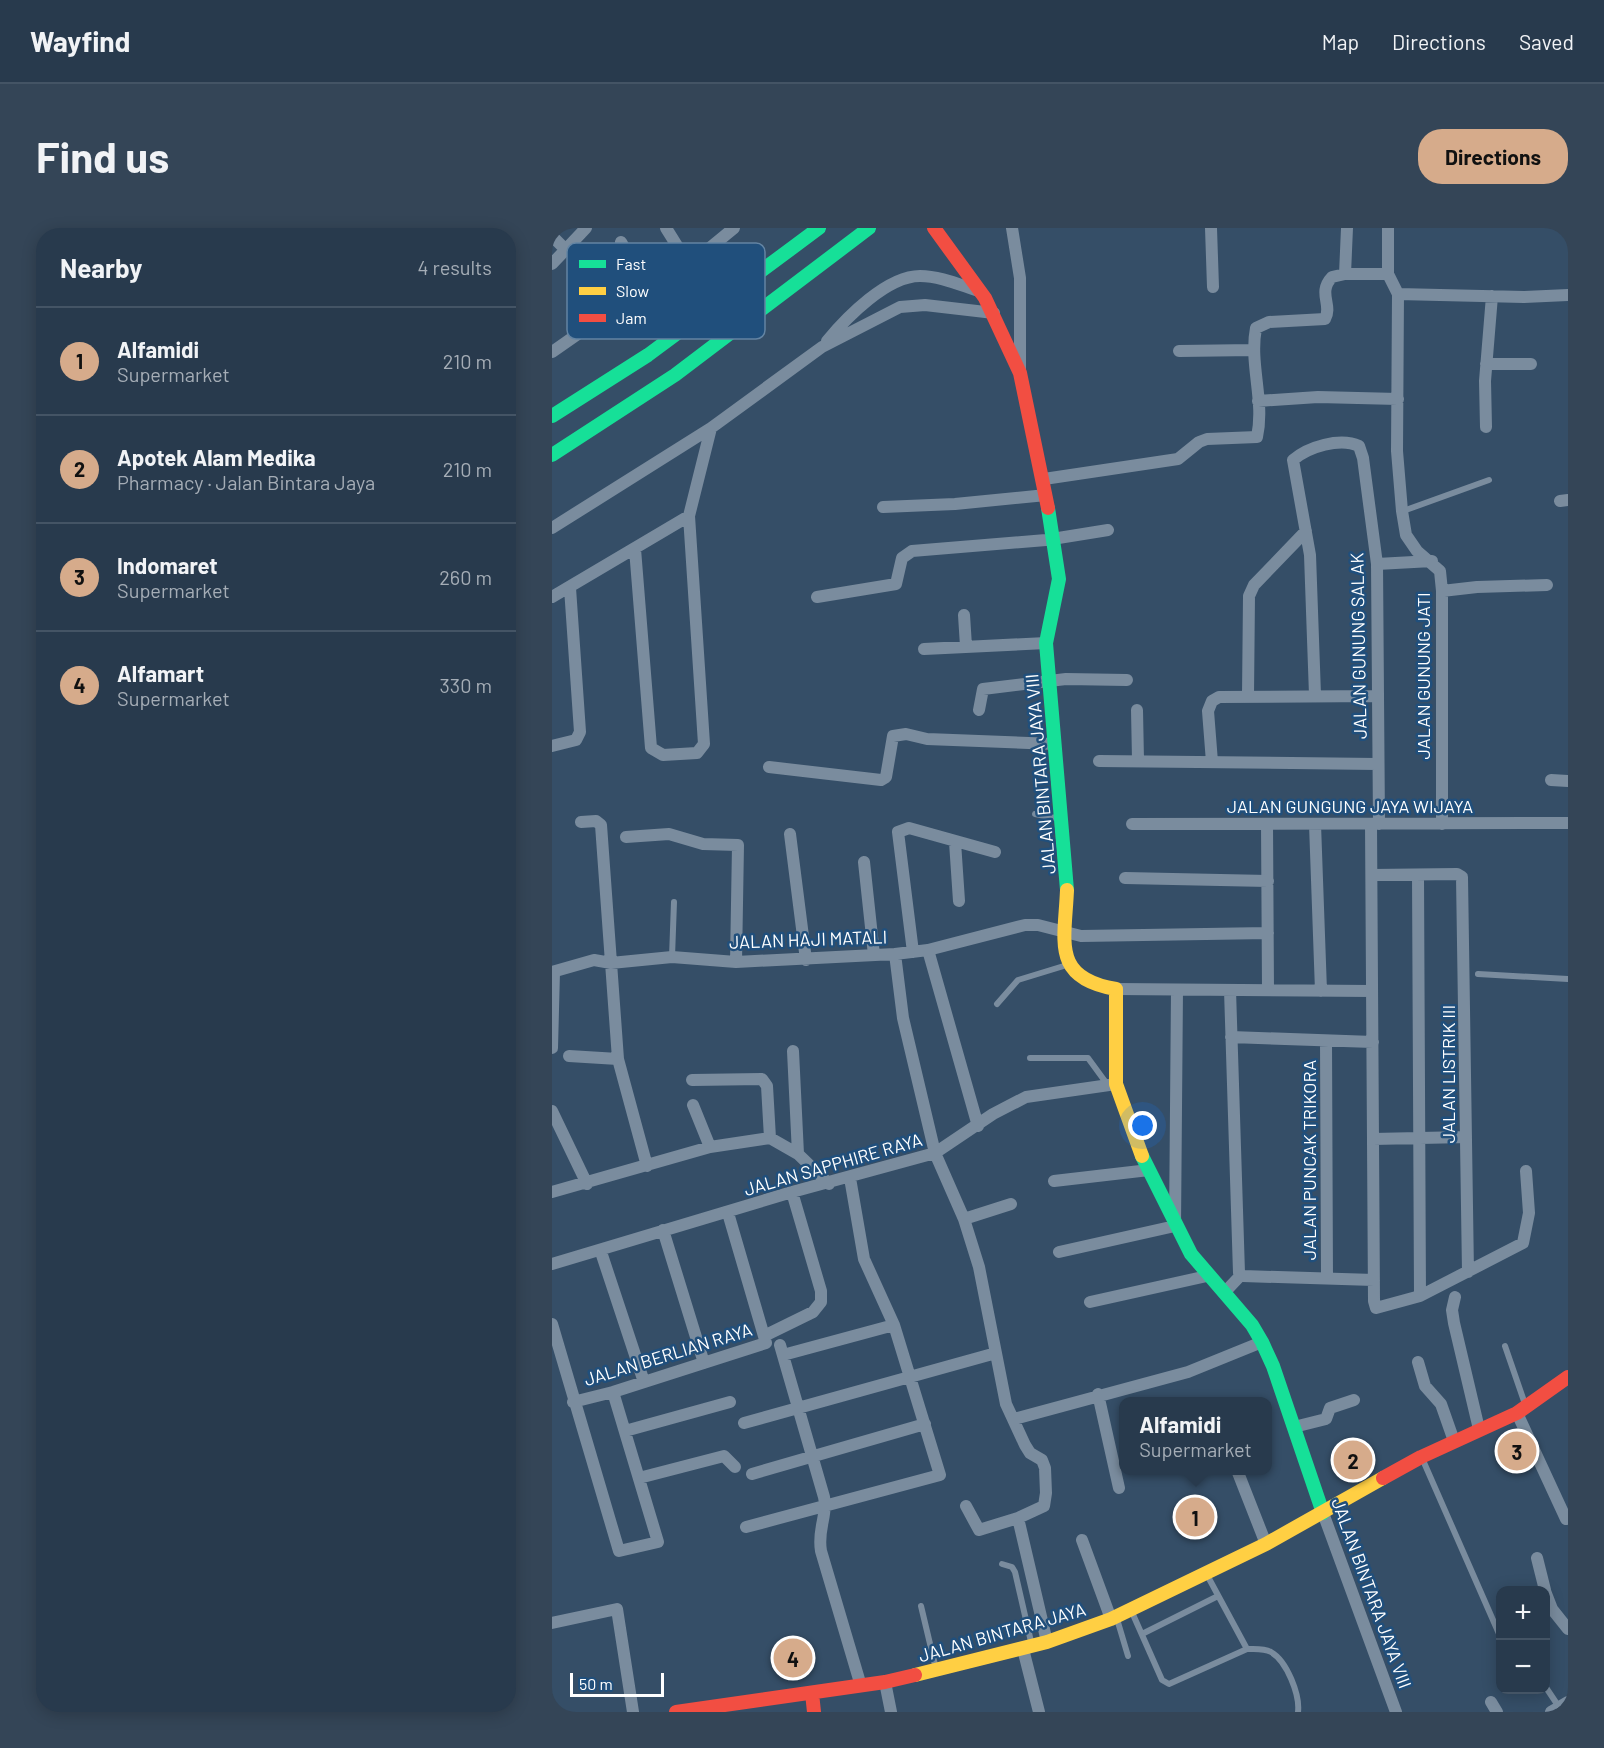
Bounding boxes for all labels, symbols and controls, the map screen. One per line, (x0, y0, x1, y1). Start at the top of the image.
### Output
text: Wayfind (30, 24, 130, 58)
text: Map (1322, 29, 1359, 54)
text: Directions (1392, 29, 1486, 54)
text: Saved (1519, 29, 1574, 54)
button: Directions (1418, 129, 1568, 184)
text: Find us (36, 131, 169, 181)
legend (567, 243, 765, 339)
text: Nearby (60, 252, 142, 283)
text: Fast (616, 254, 646, 273)
text: 4 results (417, 255, 492, 279)
text: Slow (616, 281, 649, 300)
text: Jam (616, 308, 647, 327)
text: Alfamidi (117, 336, 199, 362)
text: 1 (76, 349, 83, 373)
text: 210 m (443, 349, 492, 373)
text: Supermarket (117, 362, 230, 386)
text: Apotek Alam Medika (117, 444, 316, 470)
text: 2 (74, 457, 85, 481)
text: 210 m (443, 457, 492, 481)
text: Pharmacy · Jalan Bintara Jaya (117, 470, 375, 494)
text: Indomaret (117, 552, 218, 578)
street label: JALAN GUNUNG SALAK (1345, 553, 1371, 739)
text: 3 (74, 565, 85, 589)
text: 260 m (439, 565, 492, 589)
text: Supermarket (117, 578, 230, 602)
street label: JALAN GUNUNG JATI (1412, 592, 1434, 760)
text: Alfamart (117, 660, 204, 686)
text: 4 (73, 673, 86, 697)
text: 330 m (440, 673, 492, 697)
street label: JALAN BINTARA JAYA VIII (1020, 673, 1060, 875)
text: Supermarket (117, 686, 230, 710)
street label: JALAN GUNGUNG JAYA WIJAYA (1227, 795, 1473, 817)
street label: JALAN HAJI MATALI (729, 925, 887, 953)
street label: JALAN LISTRIK III (1437, 1005, 1459, 1143)
street label: JALAN PUNCAK TRIKORA (1298, 1060, 1320, 1260)
your location (1128, 1111, 1157, 1140)
street label: JALAN SAPPHIRE RAYA (741, 1128, 925, 1200)
street label: JALAN BERLIAN RAYA (581, 1318, 755, 1390)
popup (1119, 1397, 1272, 1475)
text: Alfamidi (1139, 1411, 1221, 1437)
pin: 3 (1498, 1428, 1536, 1474)
text: Supermarket (1139, 1437, 1252, 1461)
pin: 2 (1334, 1438, 1372, 1482)
pin: 1 (1176, 1494, 1214, 1540)
street label: JALAN BINTARA JAYA VIII (1327, 1495, 1417, 1691)
map controls (1496, 1586, 1550, 1694)
button: + (1496, 1586, 1550, 1640)
street label: JALAN BINTARA JAYA (916, 1598, 1088, 1666)
pin: 4 (774, 1636, 812, 1680)
button: − (1496, 1640, 1550, 1694)
scale bar (570, 1670, 664, 1698)
text: 50 m (579, 1674, 613, 1693)

